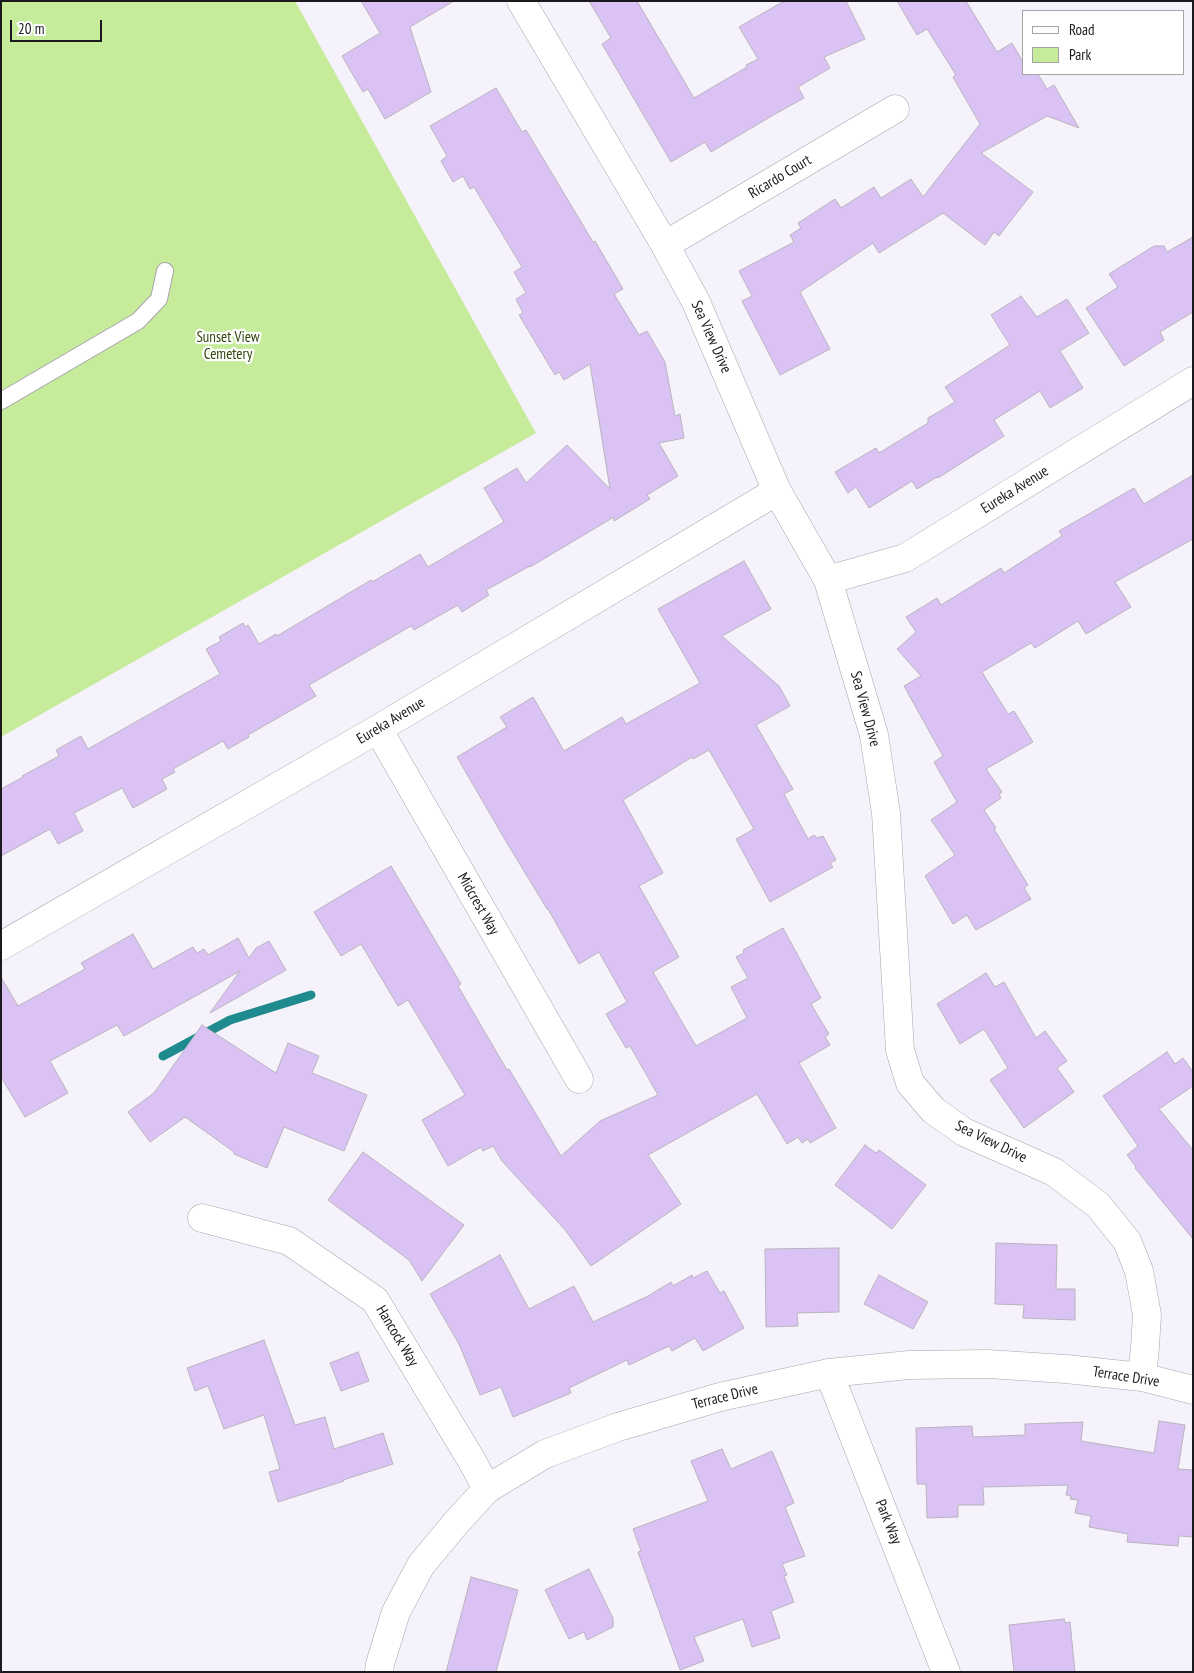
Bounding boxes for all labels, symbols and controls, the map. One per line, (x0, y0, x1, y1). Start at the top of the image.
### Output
scale bar (12, 10, 105, 42)
legend (1022, 10, 1184, 75)
text: 20 m (18, 19, 44, 38)
text: Road (1069, 20, 1095, 39)
text: Park (1069, 45, 1091, 64)
street label: Ricardo Court (745, 151, 815, 203)
street label: Sea View Drive (687, 298, 735, 376)
park label: Sunset View Cemetery (196, 329, 260, 364)
street label: Eureka Avenue (978, 462, 1052, 518)
street label: Sea View Drive (846, 669, 884, 749)
street label: Eureka Avenue (354, 694, 428, 748)
street label: Midcrest Way (453, 870, 503, 938)
street label: Sea View Drive (952, 1117, 1030, 1167)
street label: Hancock Way (372, 1302, 422, 1370)
street label: Terrace Drive (1091, 1363, 1161, 1391)
street label: Terrace Drive (690, 1380, 760, 1414)
street label: Park Way (871, 1497, 905, 1547)

